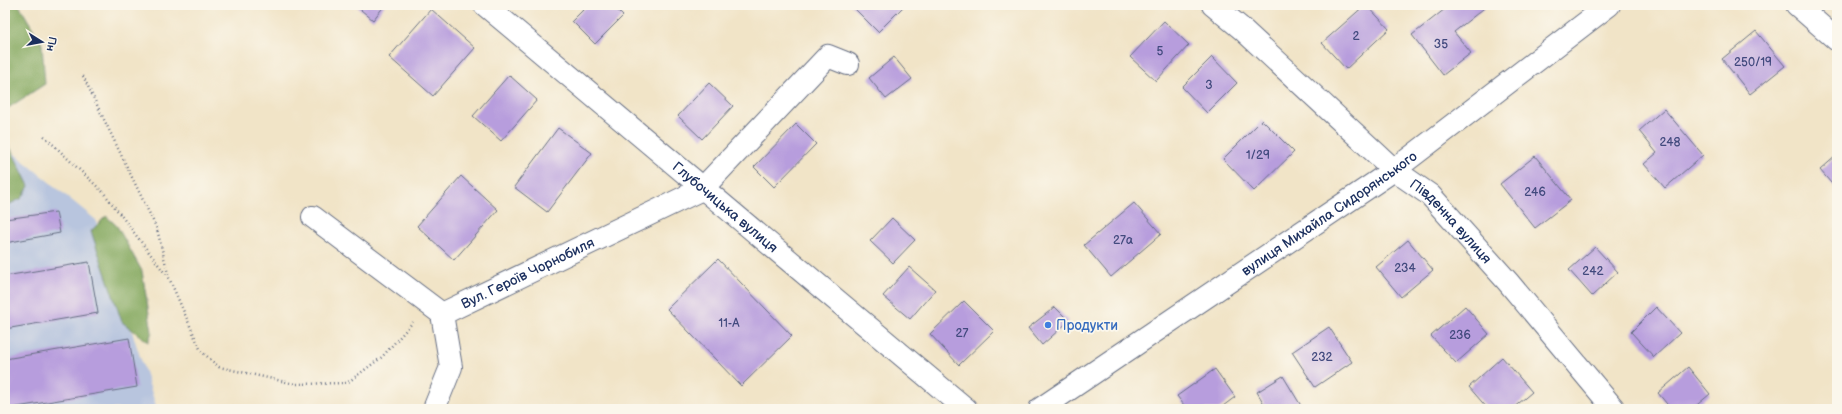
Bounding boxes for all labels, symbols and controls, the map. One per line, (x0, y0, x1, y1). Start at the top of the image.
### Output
north arrow (22, 22, 62, 62)
house number: 2 (1352, 29, 1360, 44)
text: Пн (44, 35, 59, 52)
house number: 35 (1434, 37, 1448, 52)
house number: 5 (1157, 44, 1164, 59)
house number: 250/19 (1734, 55, 1772, 70)
house number: 3 (1205, 78, 1213, 93)
house number: 248 (1659, 135, 1681, 150)
street label: вулиця Михайла Сидорянського (1238, 147, 1420, 279)
house number: 1/29 (1246, 148, 1270, 163)
street label: Глубочицька вулиця (669, 158, 782, 256)
street label: Південна вулиця (1407, 175, 1496, 267)
house number: 246 (1524, 185, 1546, 200)
street label: Вул. Героїв Чорнобиля (458, 233, 597, 312)
house number: 27а (1113, 233, 1133, 248)
house number: 234 (1394, 261, 1416, 276)
house number: 242 (1582, 264, 1604, 279)
house number: 11-А (719, 316, 740, 331)
place label: Продукти (1056, 317, 1118, 334)
marker: Продукти (1043, 320, 1053, 330)
house number: 27 (956, 326, 969, 341)
house number: 236 (1449, 328, 1471, 343)
house number: 232 (1311, 350, 1333, 365)

